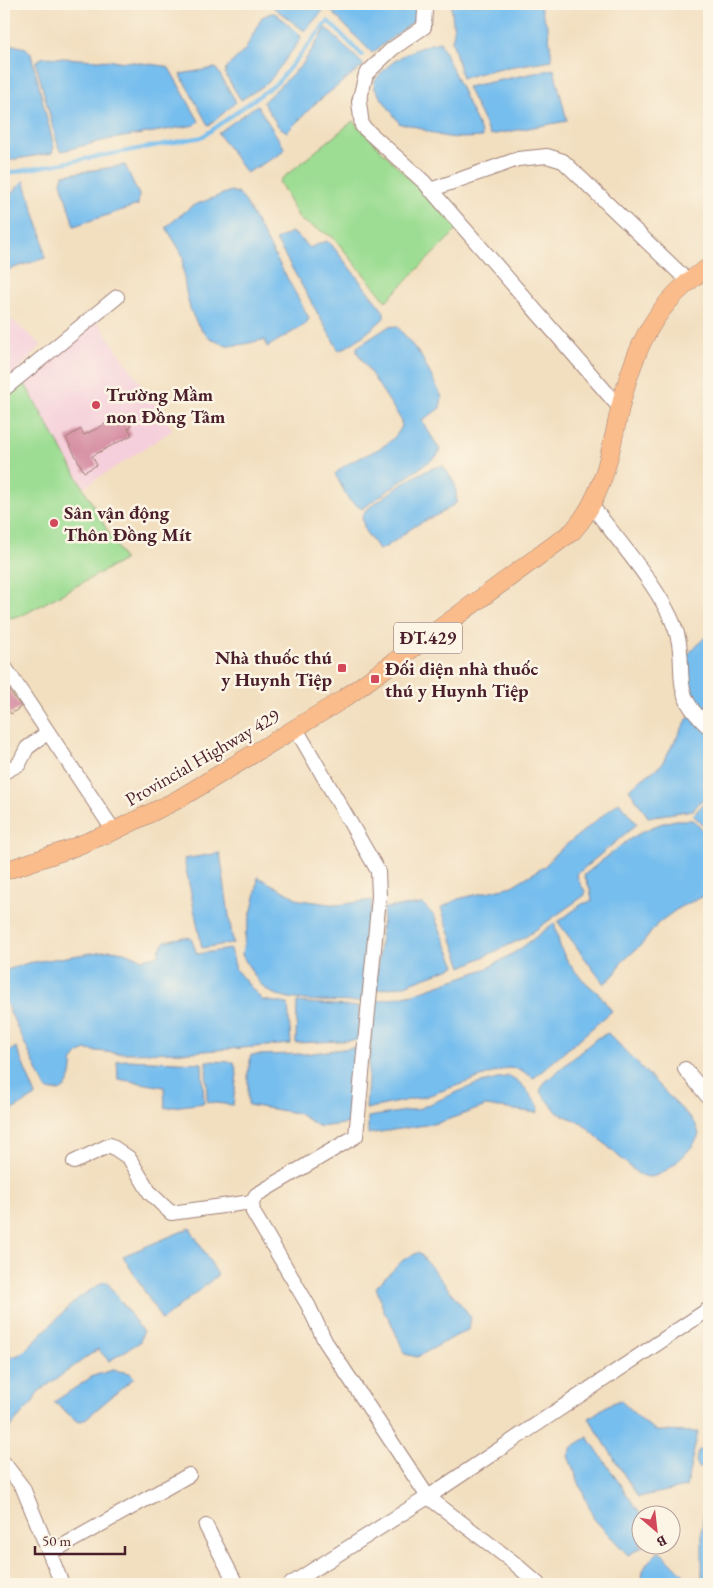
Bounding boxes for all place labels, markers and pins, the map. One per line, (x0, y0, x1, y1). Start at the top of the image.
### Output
place label: Trường Mầm non Đồng Tâm (106, 382, 226, 429)
marker: Trường Mầm non Đồng Tâm (90, 399, 102, 411)
place label: Sân vận động Thôn Đồng Mít (64, 500, 192, 547)
marker: Sân vận động Thôn Đồng Mít (48, 517, 60, 529)
place label: Nhà thuốc thú y Huynh Tiệp (215, 645, 333, 692)
place label: Đối diện nhà thuốc thú y Huynh Tiệp (385, 656, 538, 703)
marker: Nhà thuốc thú y Huynh Tiệp (336, 662, 348, 674)
marker: Đối diện nhà thuốc thú y Huynh Tiệp (369, 673, 381, 685)

